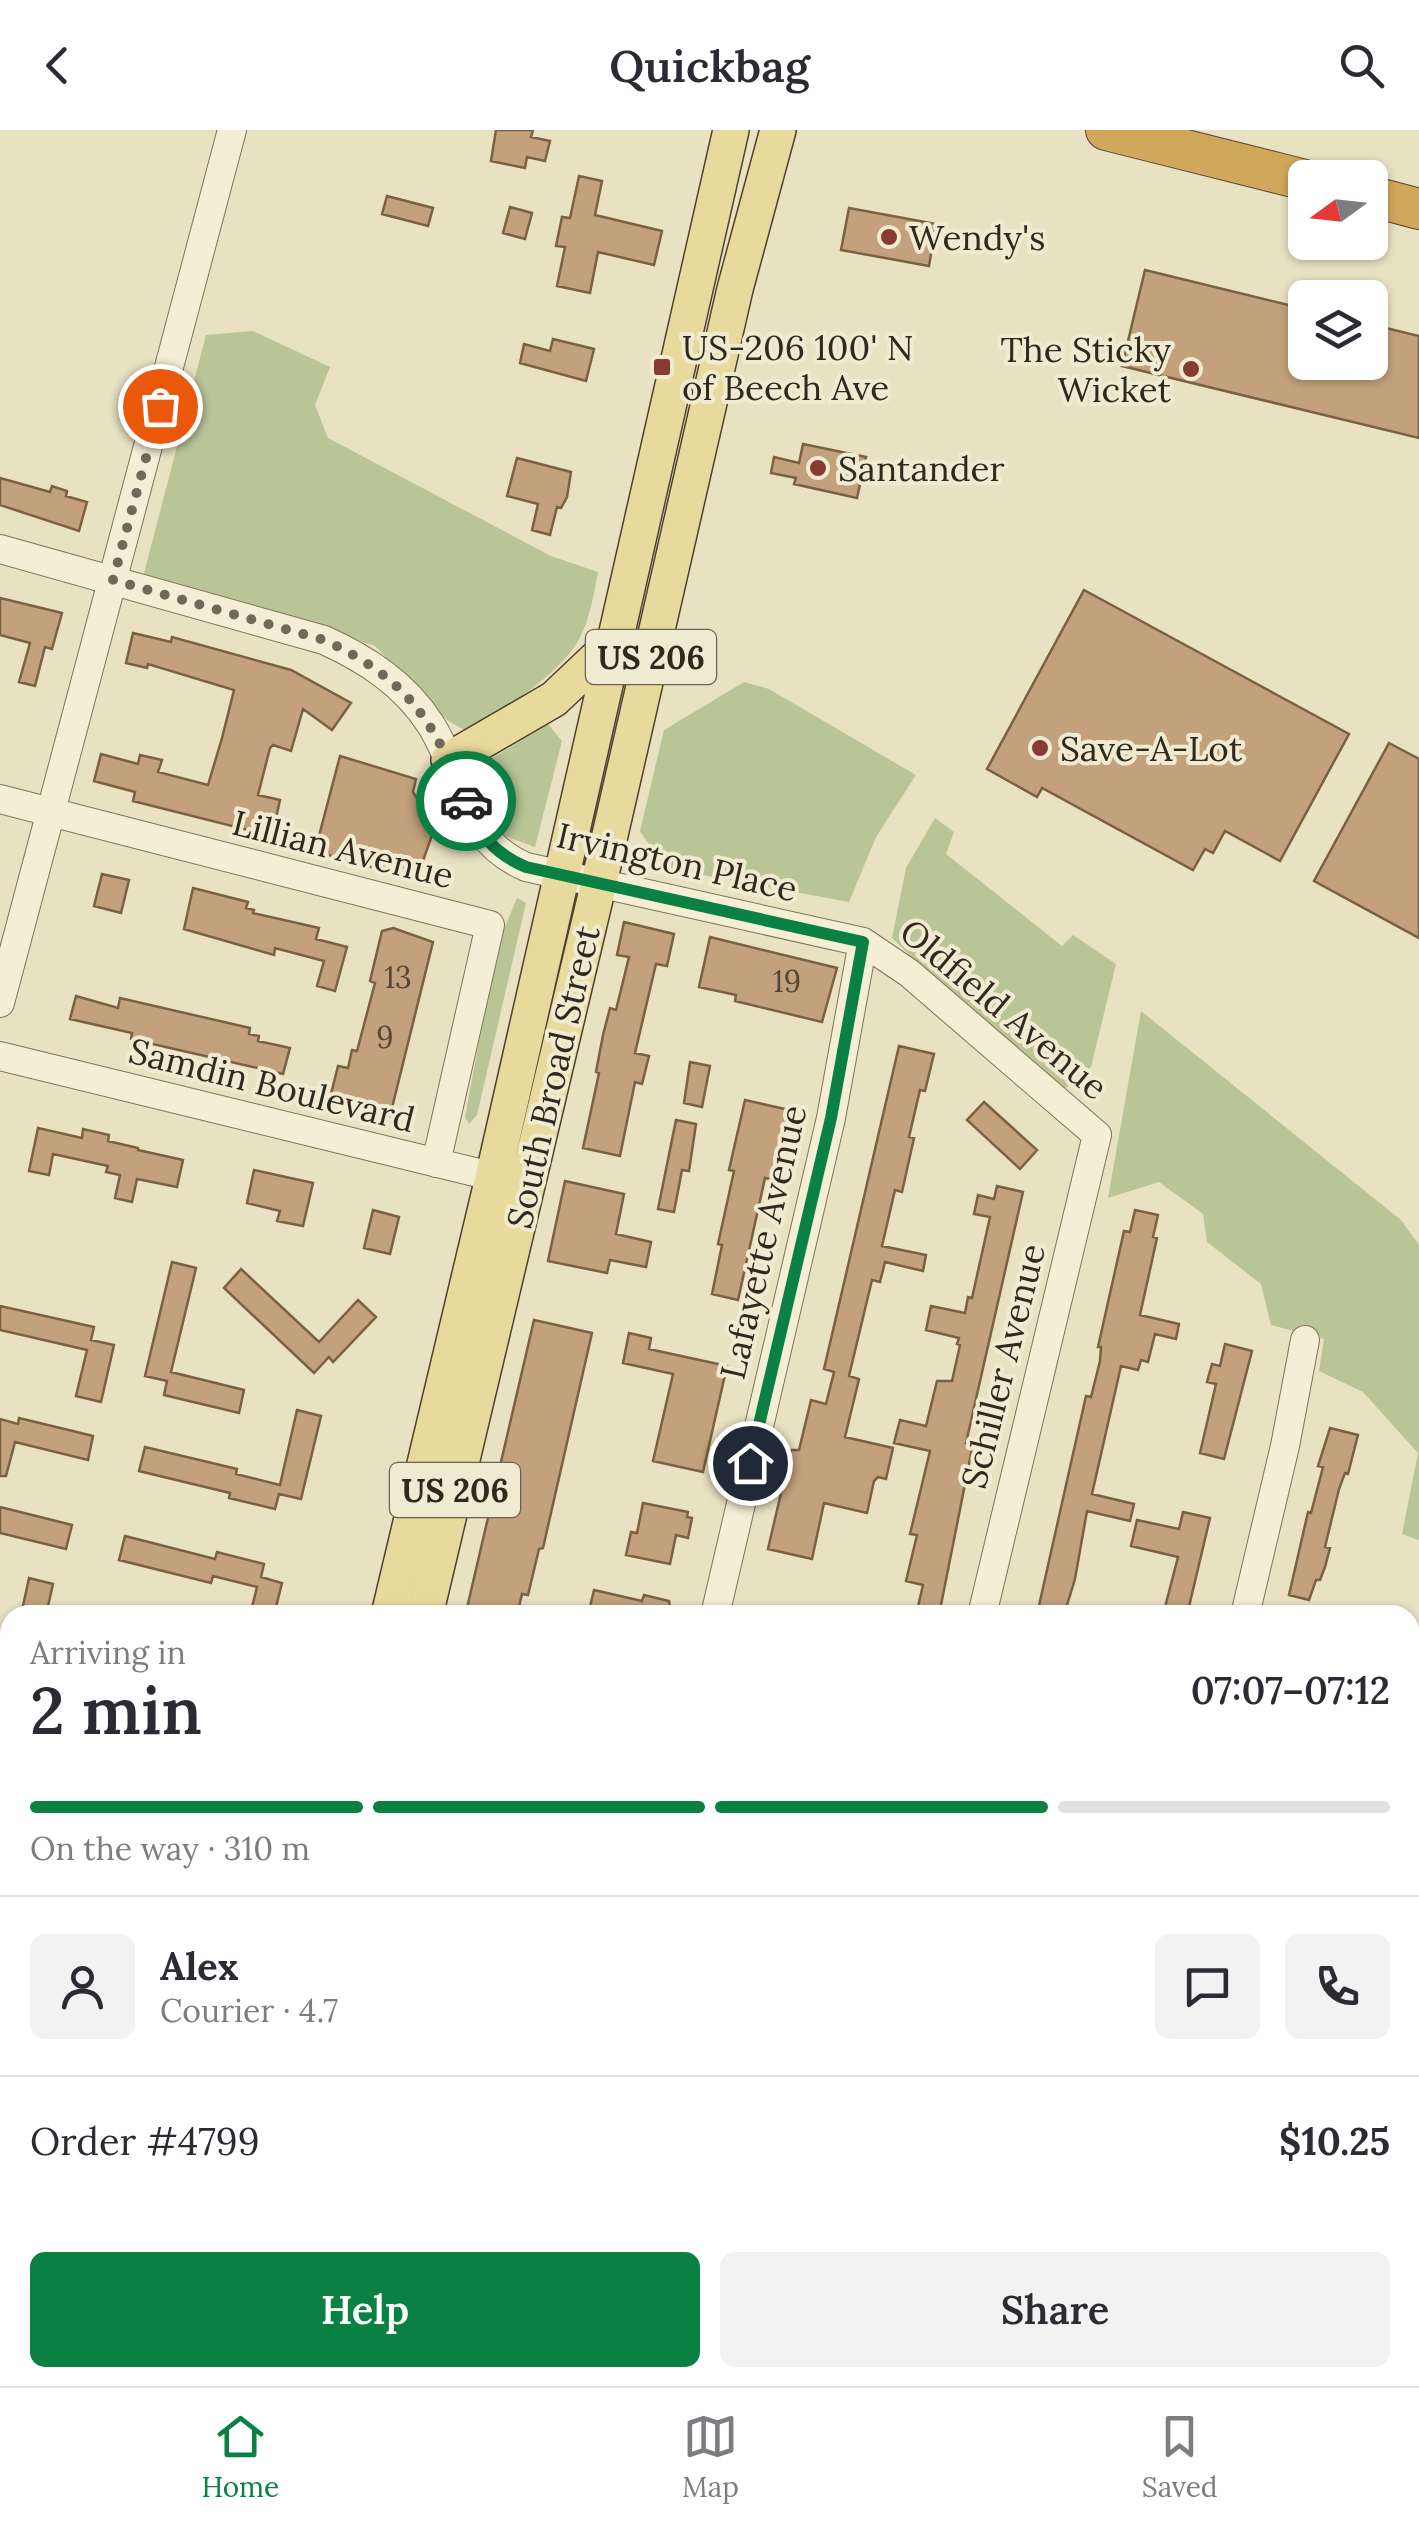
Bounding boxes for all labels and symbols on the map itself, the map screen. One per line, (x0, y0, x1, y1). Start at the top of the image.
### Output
north arrow (1288, 160, 1388, 260)
place label: Wendy's (909, 215, 1045, 260)
marker: Wendy's (878, 226, 900, 248)
place label: US-206 100' N of Beech Ave (682, 325, 914, 410)
place label: The Sticky Wicket (1000, 327, 1172, 412)
marker: US-206 100' N of Beech Ave (651, 356, 673, 378)
marker: The Sticky Wicket (1180, 358, 1202, 380)
pin (118, 364, 203, 449)
place label: Santander (838, 446, 1005, 491)
marker: Santander (807, 457, 829, 479)
road number: US 206 (586, 630, 716, 684)
place label: Save-A-Lot (1060, 726, 1243, 771)
marker: Save-A-Lot (1029, 737, 1051, 759)
courier (416, 751, 516, 851)
street label: Lillian Avenue (228, 800, 458, 898)
street label: Irvington Place (552, 812, 802, 912)
street label: Oldfield Avenue (891, 909, 1117, 1109)
street label: South Broad Street (496, 921, 610, 1233)
house number: 13 (384, 958, 412, 996)
house number: 19 (773, 962, 801, 1000)
house number: 9 (376, 1018, 394, 1056)
street label: Samdin Boulevard (124, 1028, 420, 1142)
street label: Lafayette Avenue (710, 1101, 816, 1383)
street label: Schiller Avenue (951, 1239, 1055, 1493)
pin (708, 1421, 793, 1506)
road number: US 206 (390, 1463, 520, 1517)

